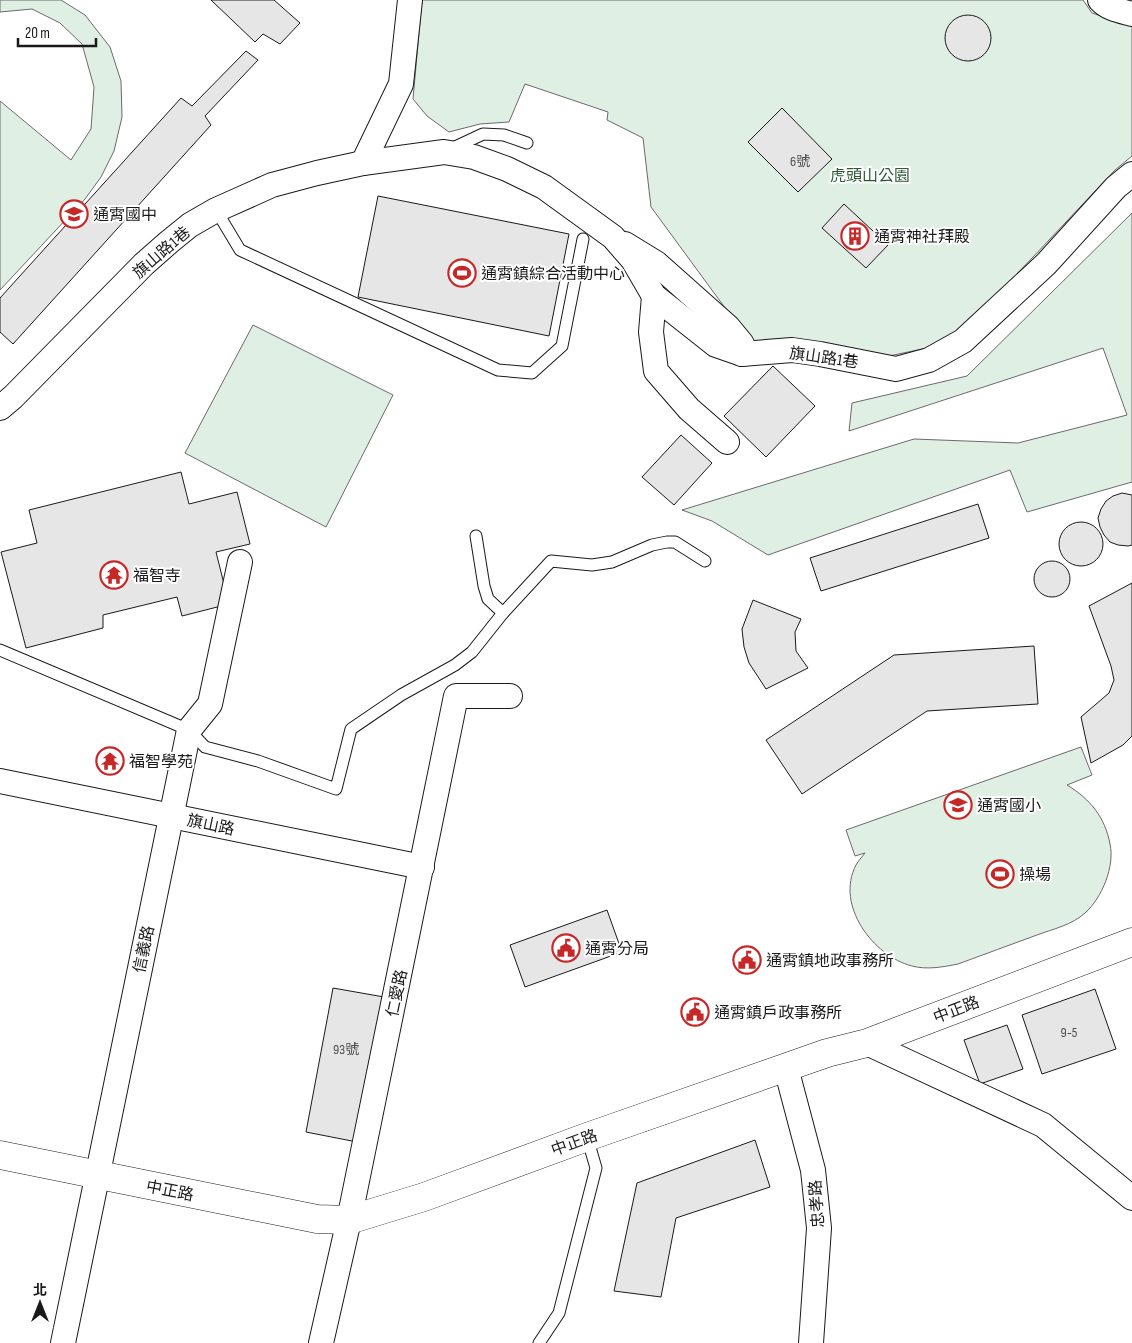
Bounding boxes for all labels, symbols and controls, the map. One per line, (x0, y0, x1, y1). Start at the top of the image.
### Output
scale bar (18, 15, 95, 47)
text: 20 m (25, 24, 50, 43)
house number: 6號 (790, 153, 810, 170)
park label: 虎頭山公園 (830, 167, 910, 186)
school or university icon: 通霄國中 (59, 199, 89, 229)
place label: 通霄國中 (93, 206, 157, 225)
building icon: 通霄神社拜殿 (840, 221, 870, 251)
street label: 旗山路1巷 (129, 223, 194, 283)
place label: 通霄神社拜殿 (874, 228, 970, 247)
sports icon: 通霄鎮綜合活動中心 (447, 258, 477, 288)
place label: 通霄鎮綜合活動中心 (481, 265, 625, 284)
street label: 旗山路1巷 (788, 344, 860, 373)
temple icon: 福智寺 (99, 560, 129, 590)
place label: 福智寺 (133, 567, 181, 586)
temple icon: 福智學苑 (95, 746, 125, 776)
place label: 福智學苑 (129, 753, 193, 772)
school or university icon: 通霄國小 (943, 790, 973, 820)
place label: 通霄國小 (977, 797, 1041, 816)
street label: 旗山路 (185, 811, 236, 840)
sports icon: 操場 (985, 859, 1015, 889)
place label: 操場 (1019, 866, 1051, 885)
street label: 信義路 (130, 924, 159, 975)
public building icon: 通霄分局 (551, 933, 581, 963)
place label: 通霄分局 (585, 940, 649, 959)
public building icon: 通霄鎮地政事務所 (732, 945, 762, 975)
place label: 通霄鎮地政事務所 (766, 952, 894, 971)
street label: 仁愛路 (383, 968, 412, 1019)
street label: 中正路 (931, 993, 982, 1028)
public building icon: 通霄鎮戶政事務所 (680, 997, 710, 1027)
place label: 通霄鎮戶政事務所 (714, 1004, 842, 1023)
house number: 9-5 (1061, 1024, 1078, 1041)
house number: 93號 (333, 1041, 359, 1058)
street label: 中正路 (549, 1126, 600, 1161)
street label: 中正路 (144, 1178, 195, 1205)
street label: 忠孝路 (806, 1179, 829, 1229)
north arrow (15, 1278, 65, 1328)
text: 北 (33, 1282, 47, 1299)

